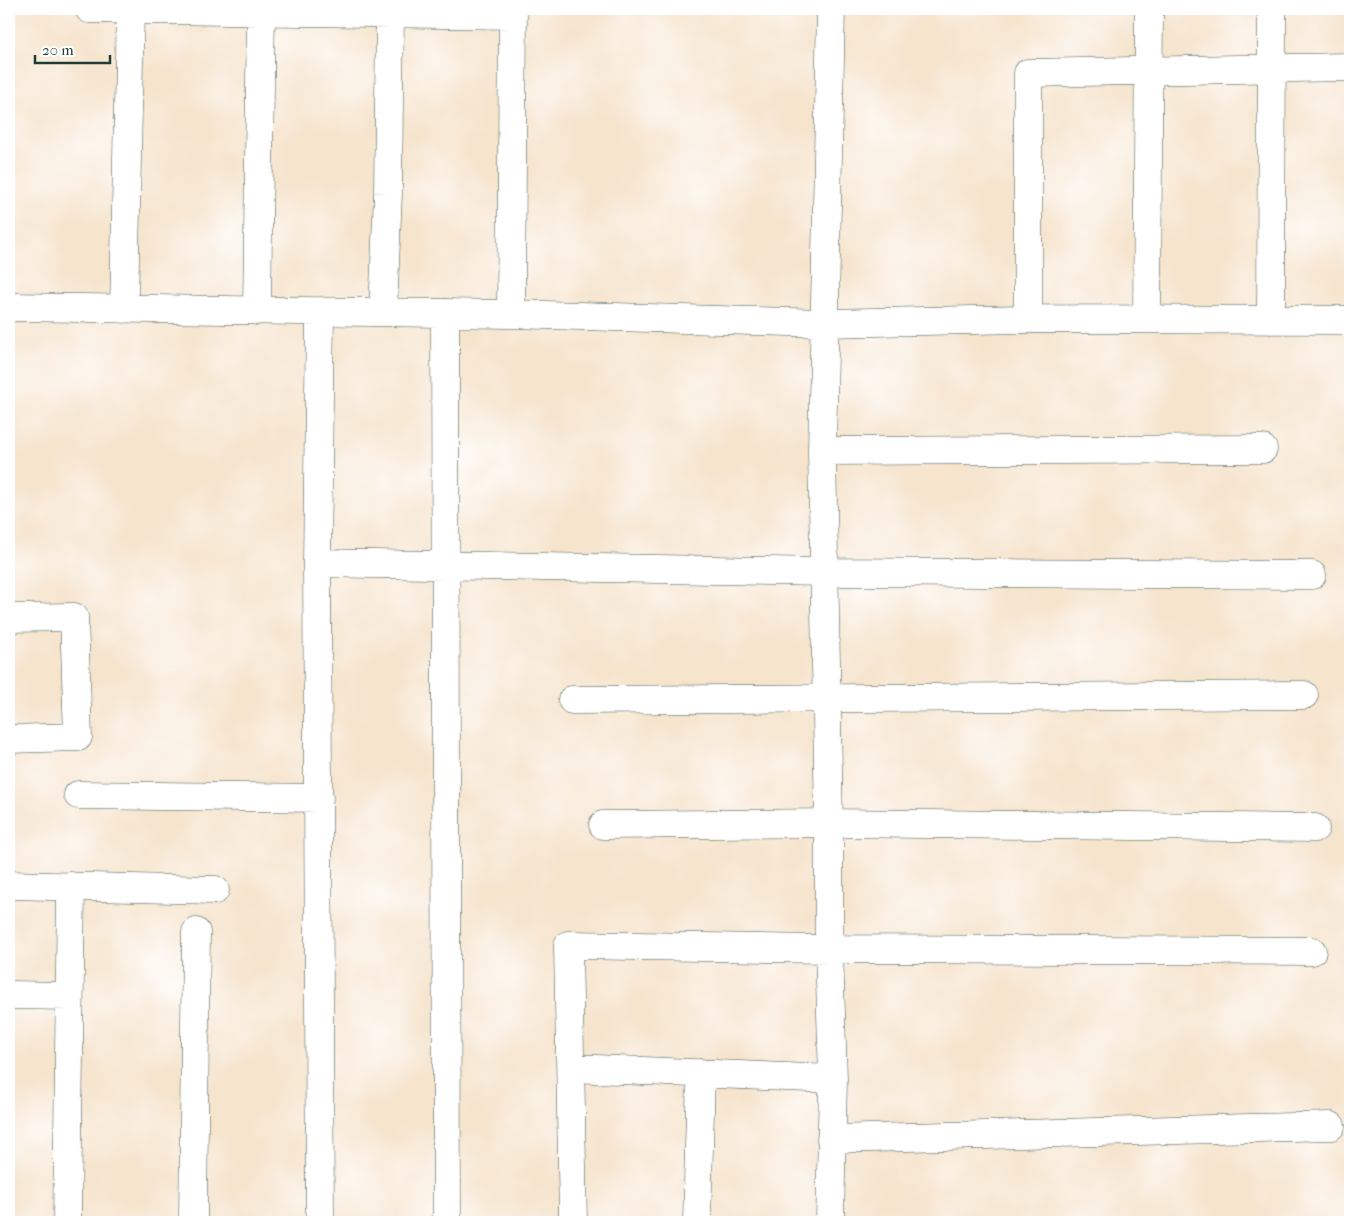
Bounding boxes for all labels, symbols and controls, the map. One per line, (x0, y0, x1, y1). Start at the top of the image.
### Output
scale bar (35, 32, 110, 64)
text: 20 m (42, 41, 74, 59)

